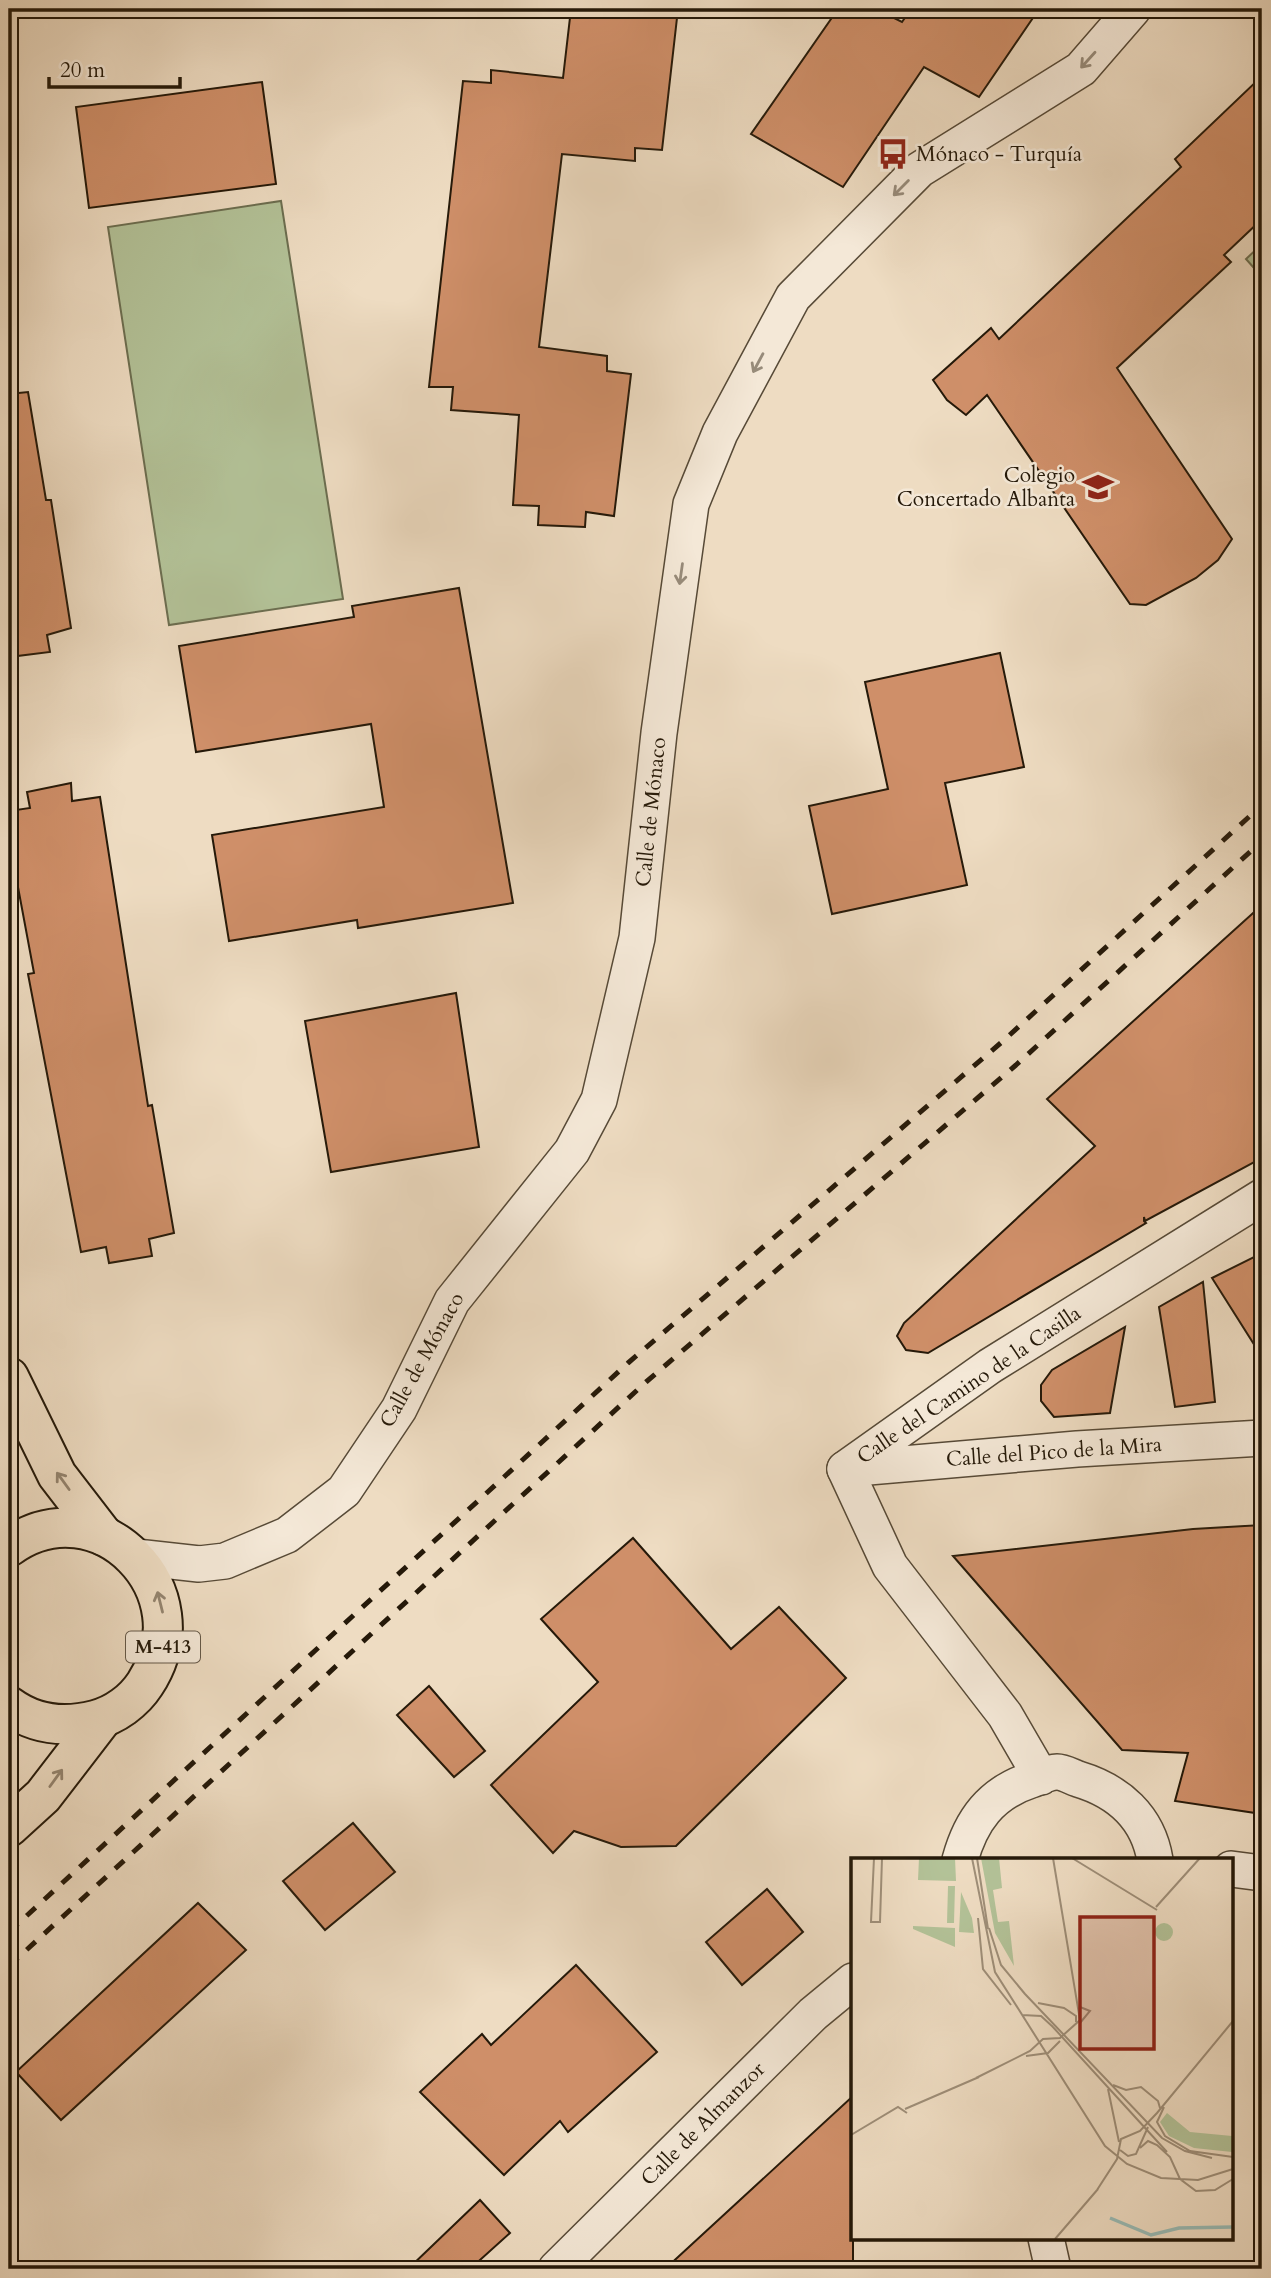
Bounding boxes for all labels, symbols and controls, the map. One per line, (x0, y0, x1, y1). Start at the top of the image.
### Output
scale bar (49, 46, 180, 90)
one-way arrow (1080, 51, 1096, 69)
text: 20 m (60, 56, 105, 85)
bus stop icon: Mónaco - Turquía (876, 137, 910, 171)
place label: Mónaco - Turquía (916, 140, 1082, 169)
one-way arrow (893, 180, 910, 197)
one-way arrow (751, 352, 765, 372)
place label: Colegio Concertado Albanta (897, 461, 1075, 514)
school or university icon: Colegio Concertado Albanta (1081, 470, 1115, 504)
one-way arrow (675, 562, 688, 585)
street label: Calle de Mónaco (629, 736, 673, 888)
street label: Calle de Mónaco (373, 1287, 471, 1433)
street label: Calle del Camino de la Casilla (851, 1299, 1087, 1471)
street label: Calle del Pico de la Mira (945, 1430, 1163, 1474)
one-way arrow (56, 1472, 70, 1491)
one-way arrow (153, 1592, 166, 1614)
road number: M-413 (126, 1632, 200, 1662)
one-way arrow (49, 1769, 63, 1788)
inset map (851, 1858, 1232, 2240)
street label: Calle de Almanzor (634, 2055, 772, 2193)

